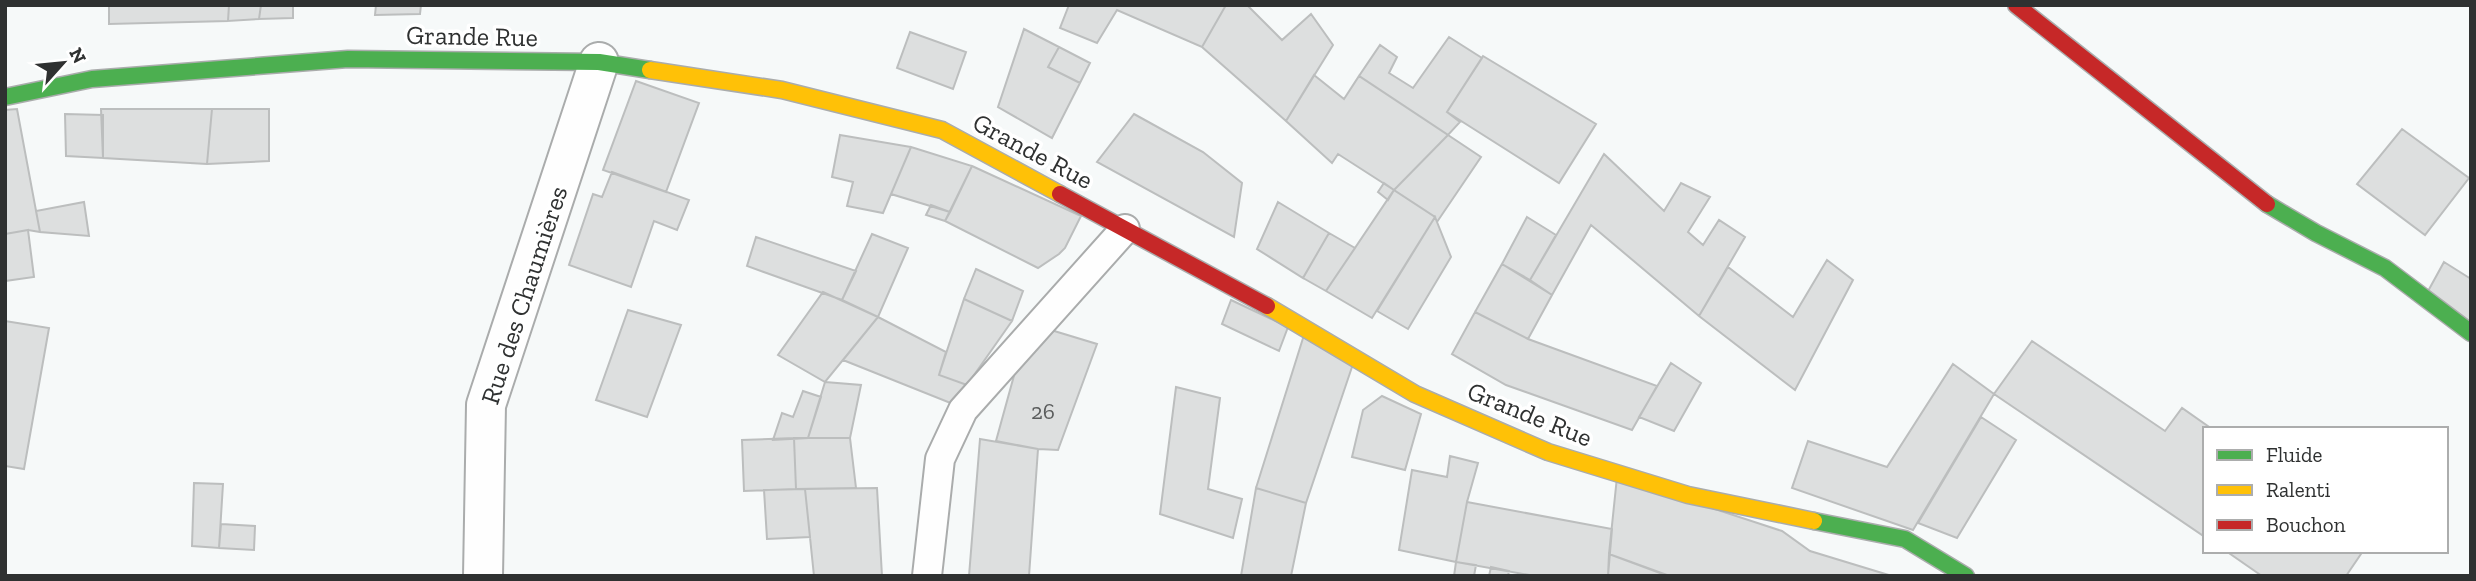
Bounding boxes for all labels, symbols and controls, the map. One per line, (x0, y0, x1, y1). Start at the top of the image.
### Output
street label: Grande Rue (406, 19, 538, 53)
north arrow (28, 28, 98, 98)
text: N (64, 44, 91, 67)
street label: Grande Rue (967, 106, 1099, 196)
street label: Rue des Chaumières (474, 182, 574, 408)
street label: Grande Rue (1463, 375, 1597, 453)
house number: 26 (1031, 397, 1055, 425)
legend (2203, 427, 2448, 553)
text: Fluide (2266, 442, 2322, 467)
text: Ralenti (2266, 477, 2330, 502)
text: Bouchon (2266, 512, 2346, 537)

